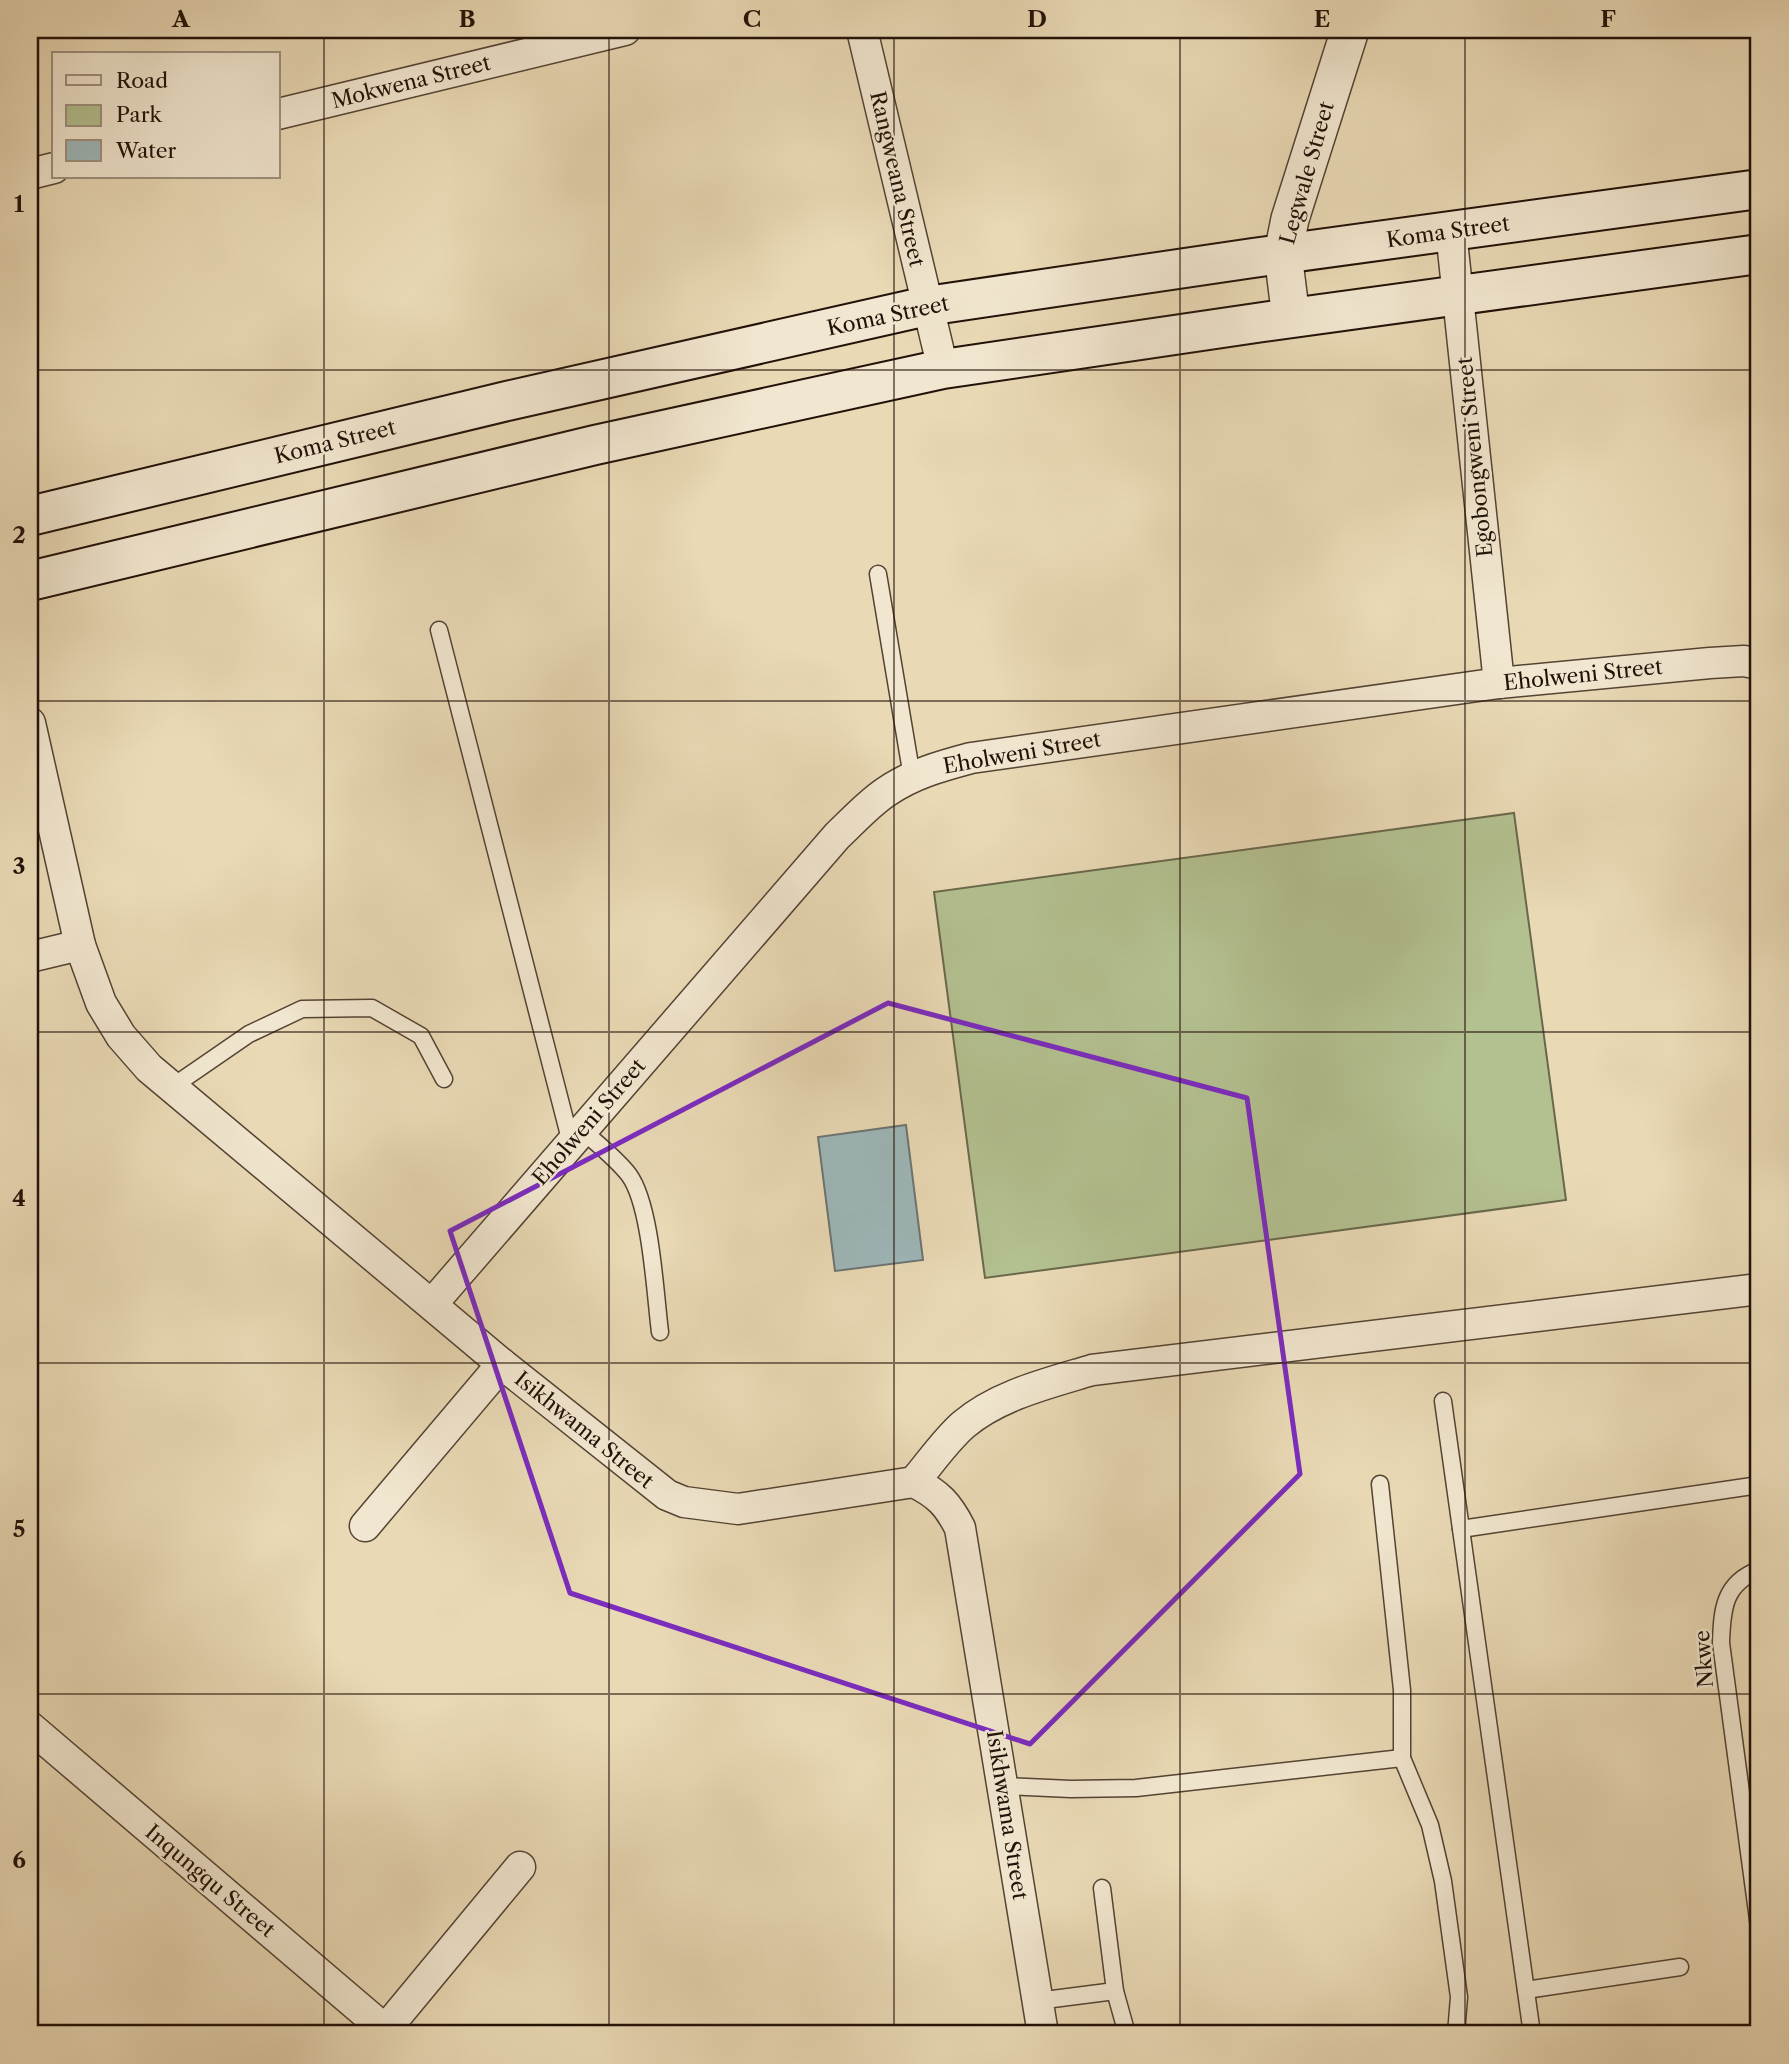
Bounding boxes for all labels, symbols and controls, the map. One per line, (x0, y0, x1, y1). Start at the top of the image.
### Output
text: A (171, 5, 191, 33)
text: B (458, 5, 476, 33)
text: C (743, 5, 761, 33)
text: D (1027, 5, 1047, 33)
text: E (1314, 5, 1330, 33)
text: F (1600, 5, 1616, 33)
street label: Mokwena Street (329, 50, 493, 113)
legend (52, 52, 280, 178)
text: Road (116, 68, 168, 93)
street label: Rangweana Street (865, 89, 930, 270)
street label: Legwale Street (1274, 98, 1339, 247)
text: Park (116, 102, 162, 127)
text: Water (115, 138, 176, 163)
text: 1 (14, 190, 25, 218)
street label: Koma Street (1385, 210, 1512, 253)
street label: Koma Street (825, 290, 952, 341)
street label: Egobongweni Street (1451, 355, 1497, 558)
street label: Koma Street (272, 414, 399, 469)
text: 2 (12, 521, 26, 549)
street label: Eholweni Street (1502, 654, 1664, 695)
street label: Eholweni Street (941, 726, 1103, 779)
text: 3 (13, 852, 26, 880)
street label: Eholweni Street (527, 1053, 651, 1190)
text: 4 (12, 1184, 26, 1212)
street label: Isikhwama Street (510, 1366, 659, 1494)
text: 5 (13, 1515, 25, 1543)
street label: Nkwe (1689, 1629, 1718, 1689)
street label: Isikhwama Street (982, 1728, 1033, 1902)
street label: Inqungqu Street (140, 1819, 281, 1942)
text: 6 (12, 1846, 26, 1874)

